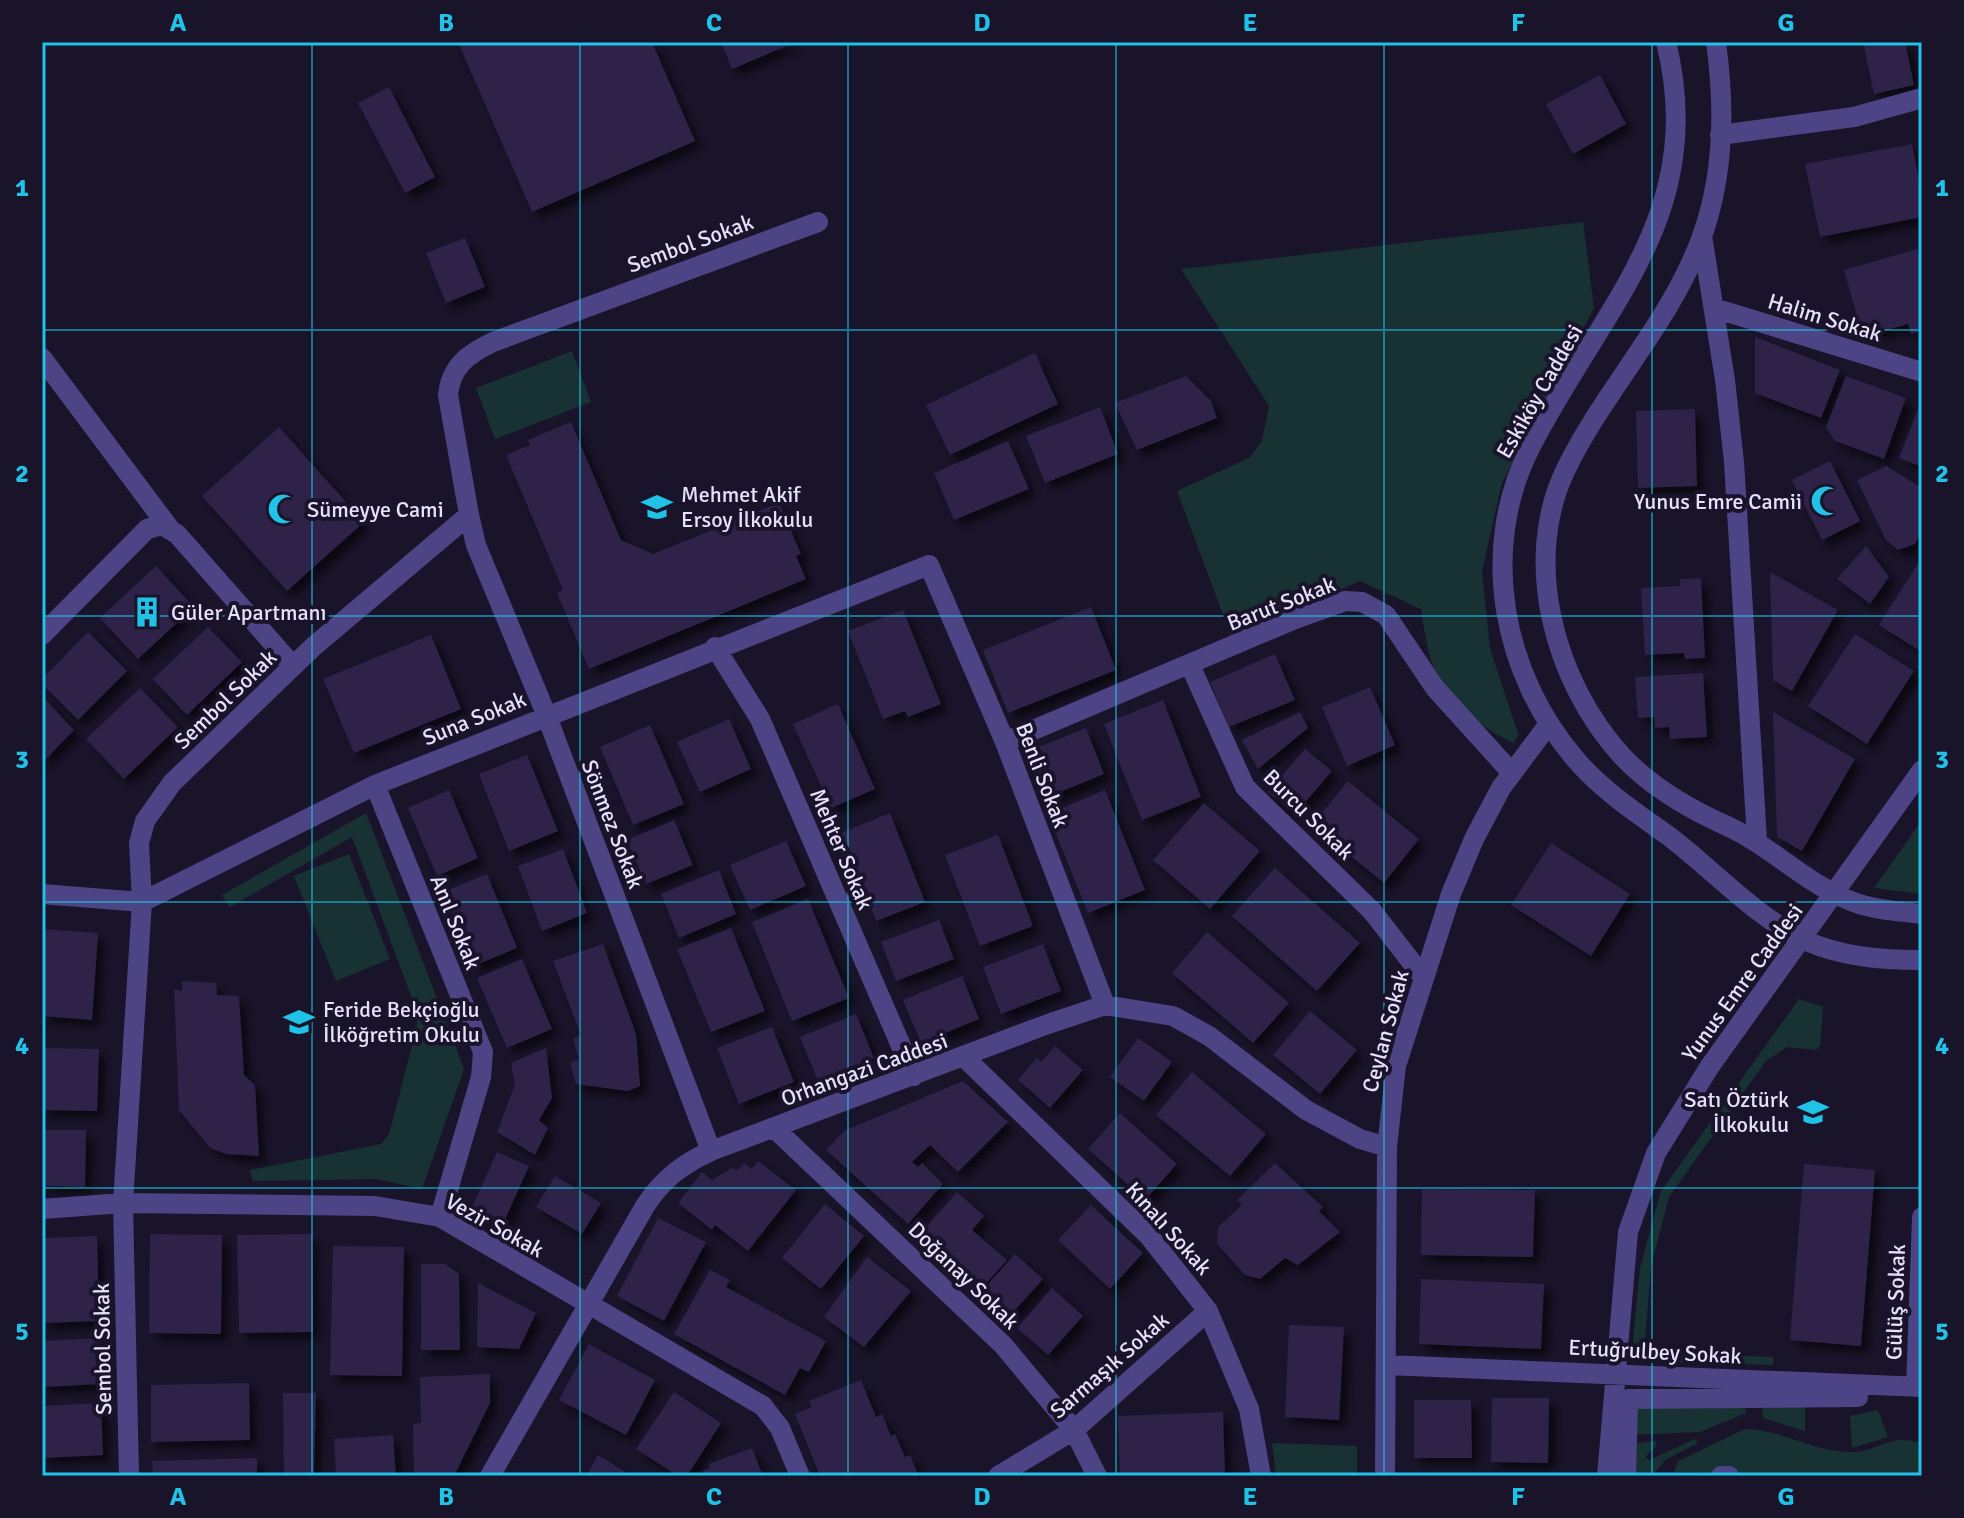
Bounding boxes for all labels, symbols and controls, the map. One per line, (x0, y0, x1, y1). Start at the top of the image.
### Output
text: A (170, 7, 187, 39)
text: B (438, 7, 454, 39)
text: C (706, 7, 722, 39)
text: D (973, 7, 991, 39)
text: E (1243, 7, 1257, 39)
text: F (1511, 7, 1525, 39)
text: G (1777, 7, 1795, 39)
text: 1 (15, 172, 29, 204)
text: 1 (1935, 172, 1949, 204)
street label: Sembol Sokak (624, 208, 757, 279)
street label: Halim Sokak (1765, 287, 1885, 348)
street label: Eskiköy Caddesi (1490, 320, 1589, 463)
text: 2 (15, 458, 29, 490)
text: 2 (1935, 458, 1949, 490)
place label: Mehmet Akif Ersoy İlkokulu (681, 481, 813, 533)
mosque icon: Yunus Emre Camii (1809, 484, 1843, 518)
place label: Yunus Emre Camii (1634, 488, 1802, 515)
school or university icon: Mehmet Akif Ersoy İlkokulu (640, 490, 674, 524)
mosque icon: Sümeyye Cami (266, 492, 300, 526)
place label: Sümeyye Cami (307, 496, 444, 523)
street label: Barut Sokak (1223, 570, 1339, 636)
building icon: Güler Apartmanı (130, 595, 164, 629)
place label: Güler Apartmanı (171, 599, 327, 626)
street label: Sembol Sokak (168, 644, 282, 755)
street label: Suna Sokak (419, 686, 530, 751)
street label: Benli Sokak (1010, 719, 1075, 832)
text: 3 (15, 744, 29, 776)
text: 3 (1935, 744, 1949, 776)
street label: Sönmez Sokak (576, 756, 649, 892)
street label: Burcu Sokak (1258, 763, 1360, 865)
street label: Mehter Sokak (804, 785, 879, 914)
street label: Anıl Sokak (424, 871, 487, 973)
street label: Yunus Emre Caddesi (1676, 898, 1809, 1066)
street label: Ceylan Sokak (1356, 967, 1415, 1095)
place label: Feride Bekçioğlu İlköğretim Okulu (323, 996, 480, 1048)
school or university icon: Feride Bekçioğlu İlköğretim Okulu (282, 1005, 316, 1039)
street label: Orhangazi Caddesi (777, 1027, 951, 1112)
text: 4 (15, 1030, 29, 1062)
text: 4 (1935, 1030, 1949, 1062)
place label: Satı Öztürk İlkokulu (1684, 1086, 1789, 1138)
school or university icon: Satı Öztürk İlkokulu (1796, 1095, 1830, 1129)
street label: Kınalı Sokak (1120, 1176, 1218, 1281)
street label: Vezir Sokak (441, 1187, 549, 1263)
street label: Doğanay Sokak (903, 1216, 1025, 1335)
street label: Gülüş Sokak (1880, 1244, 1911, 1360)
street label: Sembol Sokak (88, 1283, 117, 1415)
street label: Sarmaşık Sokak (1044, 1306, 1174, 1424)
text: 5 (15, 1316, 29, 1348)
text: 5 (1935, 1316, 1949, 1348)
street label: Ertuğrulbey Sokak (1568, 1333, 1742, 1370)
text: A (170, 1481, 187, 1513)
text: B (438, 1481, 454, 1513)
text: C (706, 1481, 722, 1513)
text: D (973, 1481, 991, 1513)
text: E (1243, 1481, 1257, 1513)
text: F (1511, 1481, 1525, 1513)
text: G (1777, 1481, 1795, 1513)

